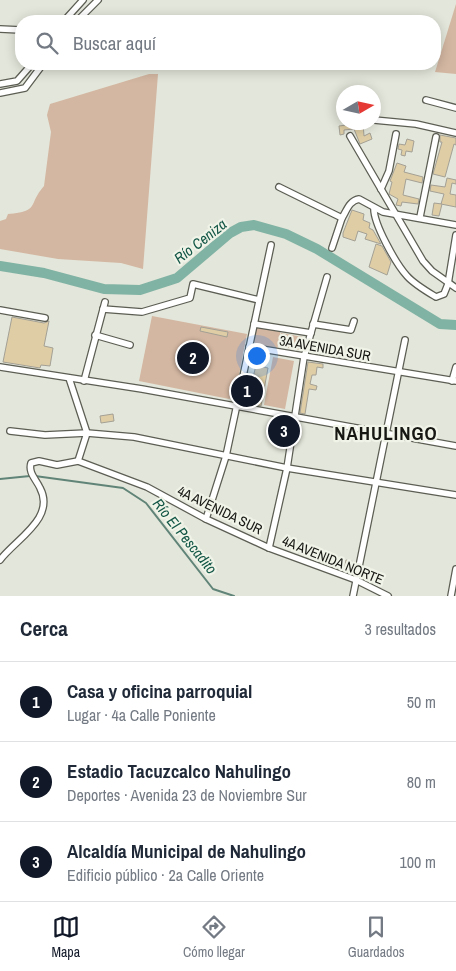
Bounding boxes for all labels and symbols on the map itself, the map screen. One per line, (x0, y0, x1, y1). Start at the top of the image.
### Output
north arrow (336, 85, 381, 130)
water label: Río Ceniza (169, 214, 231, 268)
street label: 3A AVENIDA SUR (278, 331, 372, 365)
pin: 2 (177, 339, 209, 377)
your location (244, 343, 270, 369)
pin: 1 (231, 372, 263, 410)
pin: 3 (268, 412, 300, 450)
district label: NAHULINGO (334, 420, 438, 446)
street label: 4A AVENIDA SUR (175, 482, 265, 538)
water label: Río El Pescadito (148, 494, 222, 578)
street label: 4A AVENIDA NORTE (280, 531, 386, 589)

